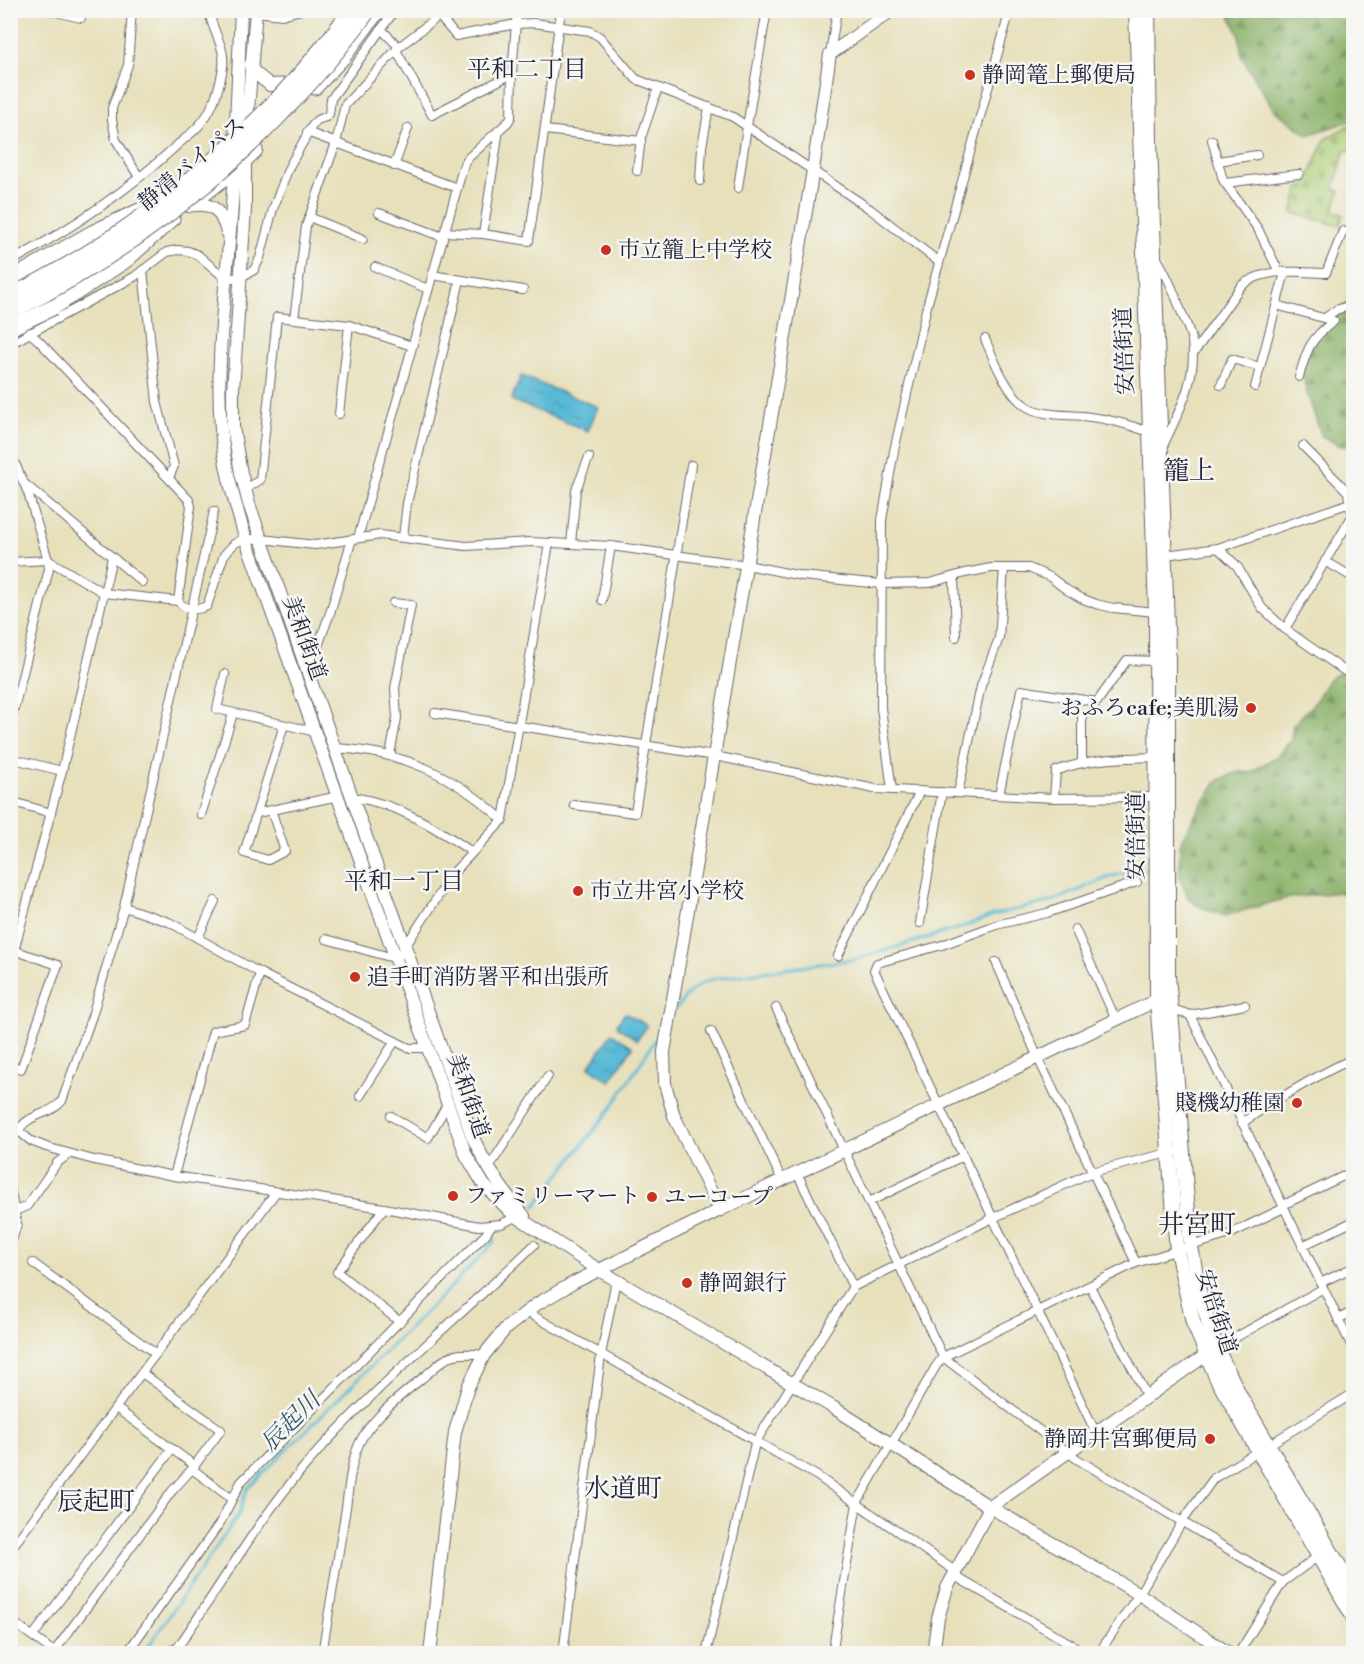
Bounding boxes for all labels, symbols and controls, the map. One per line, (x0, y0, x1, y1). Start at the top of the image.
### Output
district label: 平和二丁目 (467, 55, 587, 85)
place label: 静岡篭上郵便局 (982, 62, 1136, 89)
marker: 静岡篭上郵便局 (963, 68, 977, 82)
street label: 静清バイパス (133, 111, 251, 217)
place label: 市立籠上中学校 (618, 237, 772, 264)
marker: 市立籠上中学校 (599, 243, 613, 257)
street label: 安倍街道 (1110, 307, 1140, 395)
district label: 籠上 (1163, 455, 1215, 487)
street label: 美和街道 (276, 592, 332, 684)
place label: おふろcafe;美肌湯 (1060, 695, 1239, 722)
marker: おふろcafe;美肌湯 (1244, 701, 1258, 715)
street label: 安倍街道 (1123, 792, 1150, 880)
district label: 平和一丁目 (344, 867, 464, 897)
place label: 市立井宮小学校 (590, 878, 744, 905)
marker: 市立井宮小学校 (571, 884, 585, 898)
place label: 追手町消防署平和出張所 (367, 964, 609, 991)
marker: 追手町消防署平和出張所 (348, 970, 362, 984)
street label: 美和街道 (441, 1050, 495, 1142)
place label: 賤機幼稚園 (1175, 1090, 1285, 1117)
marker: 賤機幼稚園 (1290, 1096, 1304, 1110)
place label: ファミリーマート (465, 1183, 641, 1210)
place label: ユーコープ (664, 1184, 773, 1211)
marker: ファミリーマート (446, 1189, 460, 1203)
marker: ユーコープ (645, 1190, 659, 1204)
district label: 井宮町 (1158, 1209, 1236, 1241)
street label: 安倍街道 (1190, 1266, 1242, 1358)
place label: 静岡銀行 (699, 1270, 787, 1297)
marker: 静岡銀行 (680, 1276, 694, 1290)
water label: 辰起川 (255, 1384, 329, 1458)
place label: 静岡井宮郵便局 (1044, 1426, 1198, 1453)
marker: 静岡井宮郵便局 (1203, 1432, 1217, 1446)
district label: 水道町 (584, 1473, 662, 1505)
district label: 辰起町 (57, 1486, 135, 1518)

